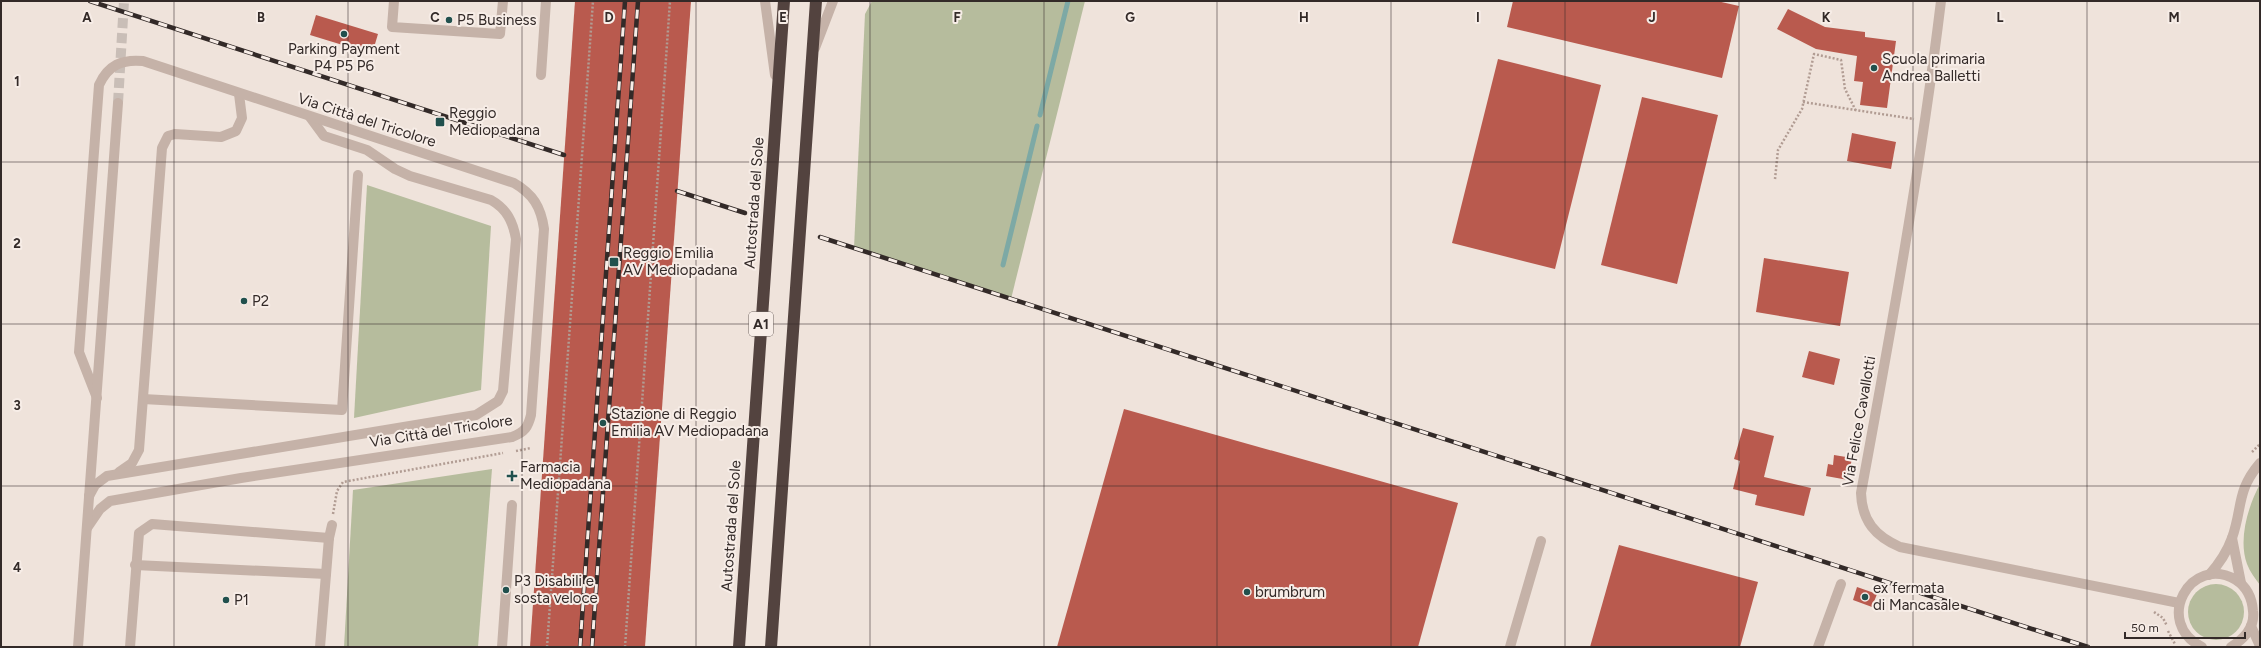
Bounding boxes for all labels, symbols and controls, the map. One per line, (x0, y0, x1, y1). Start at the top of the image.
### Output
text: A (82, 10, 92, 25)
text: B (257, 10, 265, 25)
text: C (430, 10, 440, 25)
text: D (604, 10, 614, 25)
text: E (779, 10, 787, 25)
text: F (953, 10, 961, 25)
text: G (1125, 10, 1135, 25)
text: H (1299, 10, 1309, 25)
text: I (1476, 10, 1480, 25)
text: J (1648, 10, 1656, 25)
text: K (1822, 10, 1831, 25)
text: L (1997, 10, 2004, 25)
text: M (2168, 10, 2180, 25)
place label: P5 Business (457, 11, 537, 29)
marker: P5 Business (444, 15, 454, 25)
marker: Parking Payment P4 P5 P6 (339, 29, 349, 39)
place label: Parking Payment P4 P5 P6 (288, 40, 400, 75)
place label: Scuola primaria Andrea Balletti (1882, 50, 1985, 85)
marker: Scuola primaria Andrea Balletti (1869, 63, 1879, 73)
text: 1 (14, 74, 20, 89)
street label: Via Città del Tricolore (296, 89, 438, 151)
place label: Reggio Mediopadana (449, 104, 540, 139)
marker: Reggio Mediopadana (434, 116, 446, 128)
street label: Autostrada del Sole (740, 137, 768, 269)
text: 2 (13, 236, 21, 251)
place label: Reggio Emilia AV Mediopadana (623, 244, 737, 279)
marker: Reggio Emilia AV Mediopadana (608, 256, 620, 268)
place label: P2 (252, 292, 269, 310)
marker: P2 (239, 296, 249, 306)
road number: A1 (749, 312, 773, 336)
street label: Via Felice Cavallotti (1839, 354, 1879, 488)
text: 3 (13, 398, 21, 413)
place label: Stazione di Reggio Emilia AV Mediopadana (611, 405, 769, 440)
street label: Via Città del Tricolore (368, 411, 514, 451)
marker: Stazione di Reggio Emilia AV Mediopadana (598, 418, 608, 428)
place label: Farmacia Mediopadana (520, 458, 611, 493)
street label: Autostrada del Sole (717, 460, 745, 592)
marker: Farmacia Mediopadana (507, 471, 517, 481)
text: 4 (13, 560, 21, 575)
place label: P3 Disabili e sosta veloce (514, 572, 598, 607)
place label: ex fermata di Mancasale (1873, 579, 1960, 614)
place label: brumbrum (1255, 583, 1325, 601)
marker: P3 Disabili e sosta veloce (501, 585, 511, 595)
marker: brumbrum (1242, 587, 1252, 597)
place label: P1 (234, 591, 249, 609)
marker: ex fermata di Mancasale (1860, 592, 1870, 602)
marker: P1 (221, 595, 231, 605)
scale bar (2125, 614, 2245, 640)
text: 50 m (2131, 621, 2159, 635)

